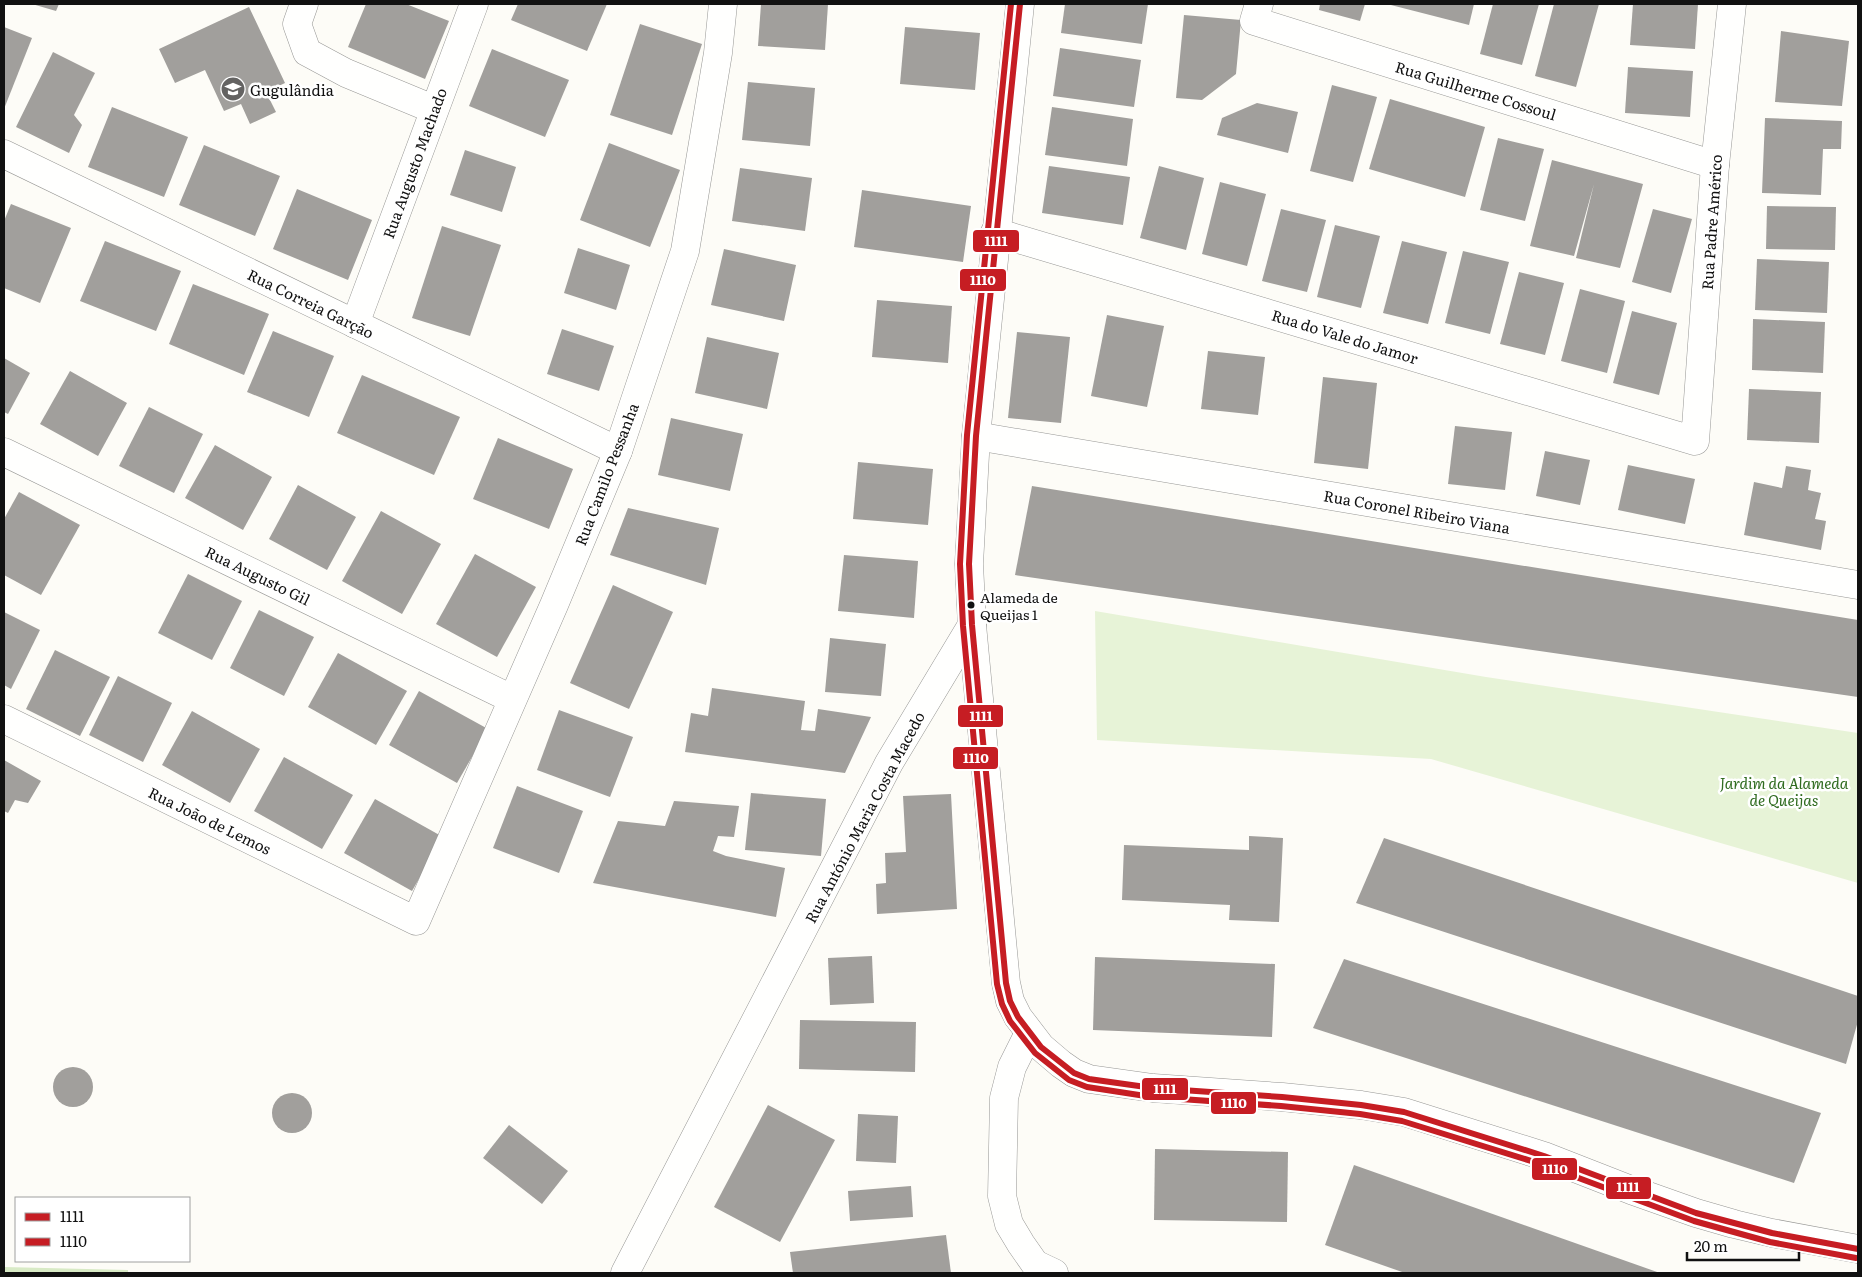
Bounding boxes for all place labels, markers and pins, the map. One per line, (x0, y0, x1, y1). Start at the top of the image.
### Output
school or university icon: Gugulândia (220, 76, 246, 102)
place label: Gugulândia (250, 78, 335, 101)
place label: Alameda de Queijas 1 (980, 587, 1058, 624)
marker: Alameda de Queijas 1 (966, 600, 976, 610)

